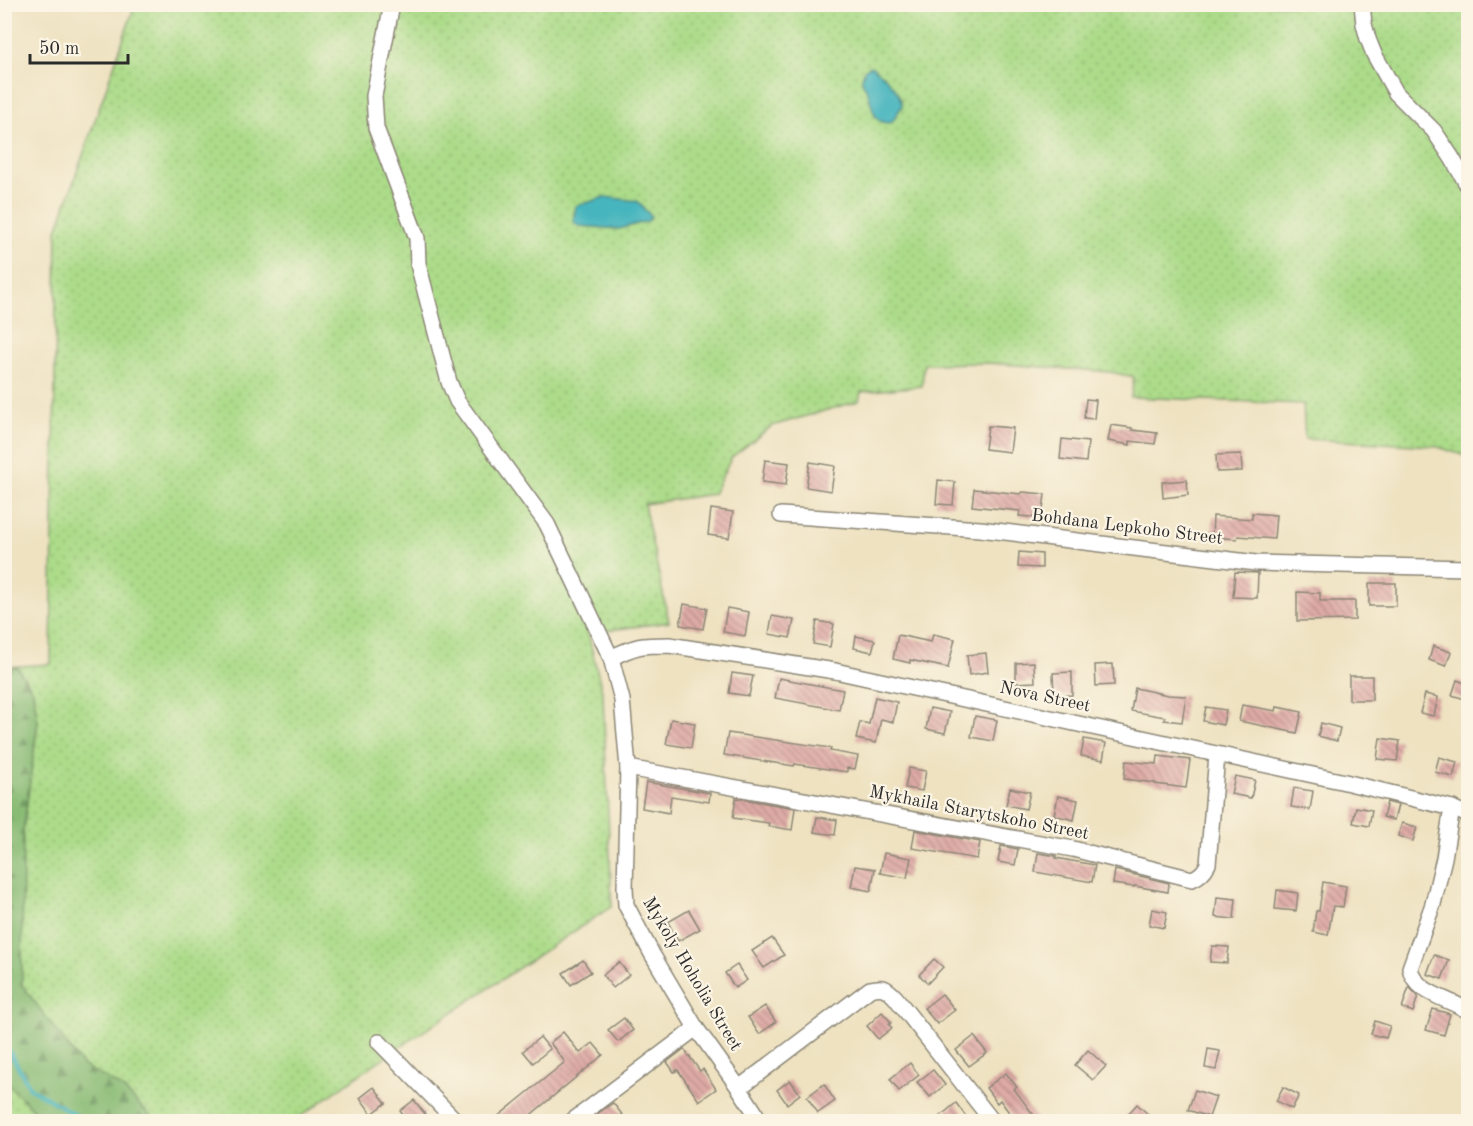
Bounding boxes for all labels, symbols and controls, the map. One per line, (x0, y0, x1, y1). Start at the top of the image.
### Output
scale bar (30, 27, 128, 65)
text: 50 m (39, 40, 79, 58)
street label: Bohdana Lepkoho Street (1030, 506, 1224, 548)
street label: Nova Street (998, 679, 1092, 715)
street label: Mykhaila Starytskoho Street (868, 783, 1090, 843)
street label: Mykoly Hoholia Street (639, 894, 745, 1054)

